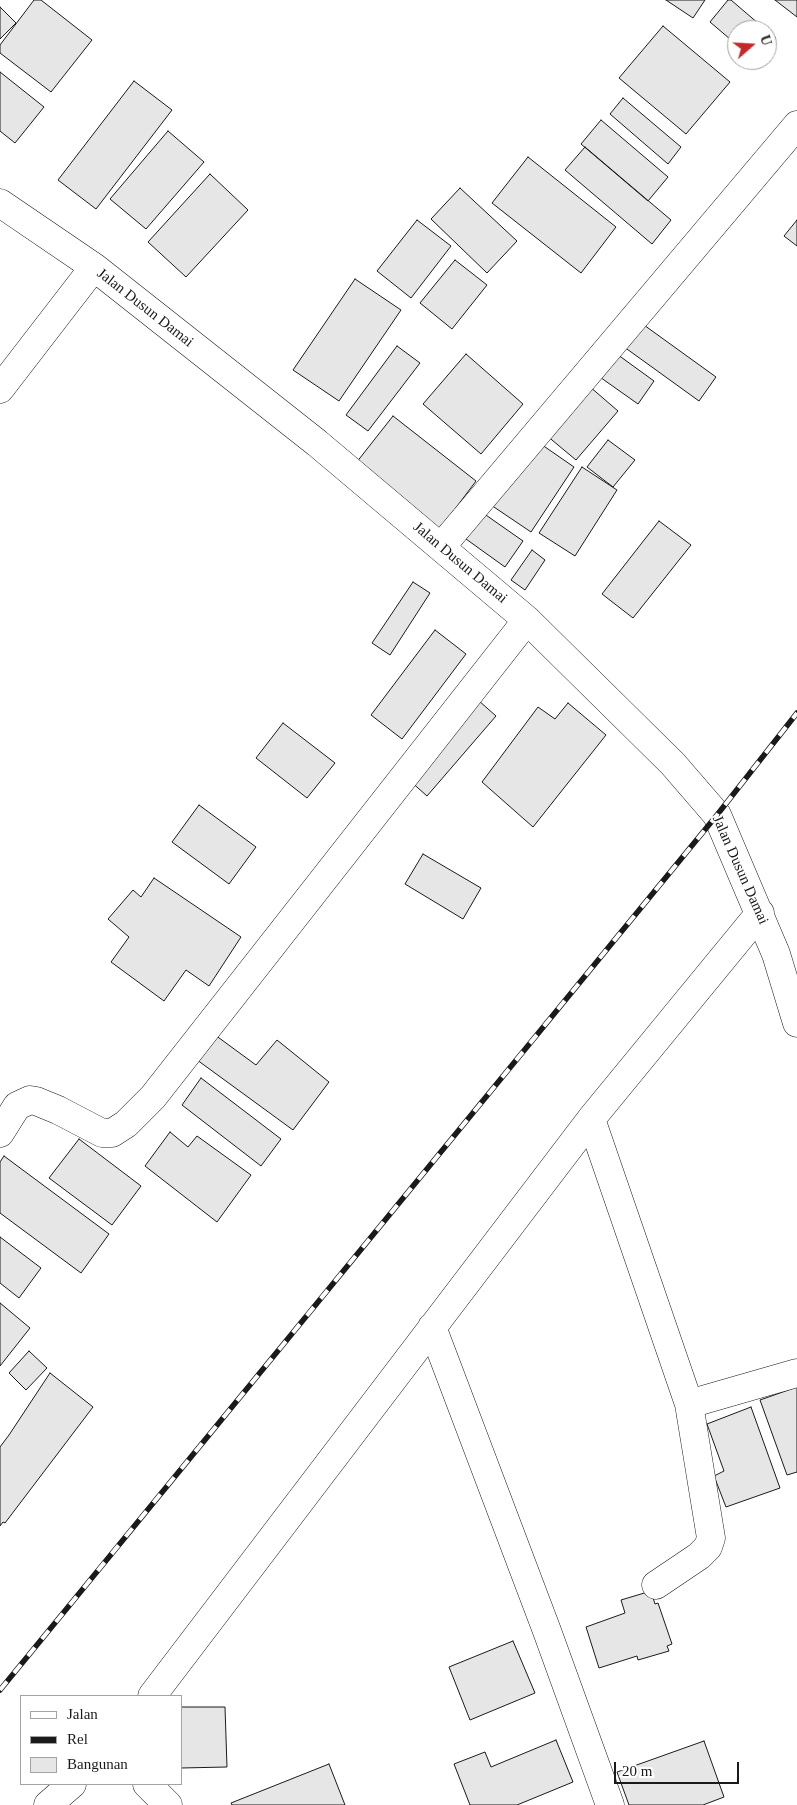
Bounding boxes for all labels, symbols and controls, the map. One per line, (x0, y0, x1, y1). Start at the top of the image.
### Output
north arrow (727, 20, 777, 70)
text: U (757, 33, 774, 48)
street label: Jalan Dusun Damai (93, 265, 197, 351)
street label: Jalan Dusun Damai (409, 518, 511, 608)
street label: Jalan Dusun Damai (708, 813, 772, 927)
legend (20, 1695, 182, 1785)
text: Jalan (67, 1706, 98, 1722)
text: Rel (67, 1731, 88, 1747)
scale bar (617, 1752, 742, 1784)
text: Bangunan (67, 1756, 128, 1772)
text: 20 m (622, 1763, 652, 1779)

